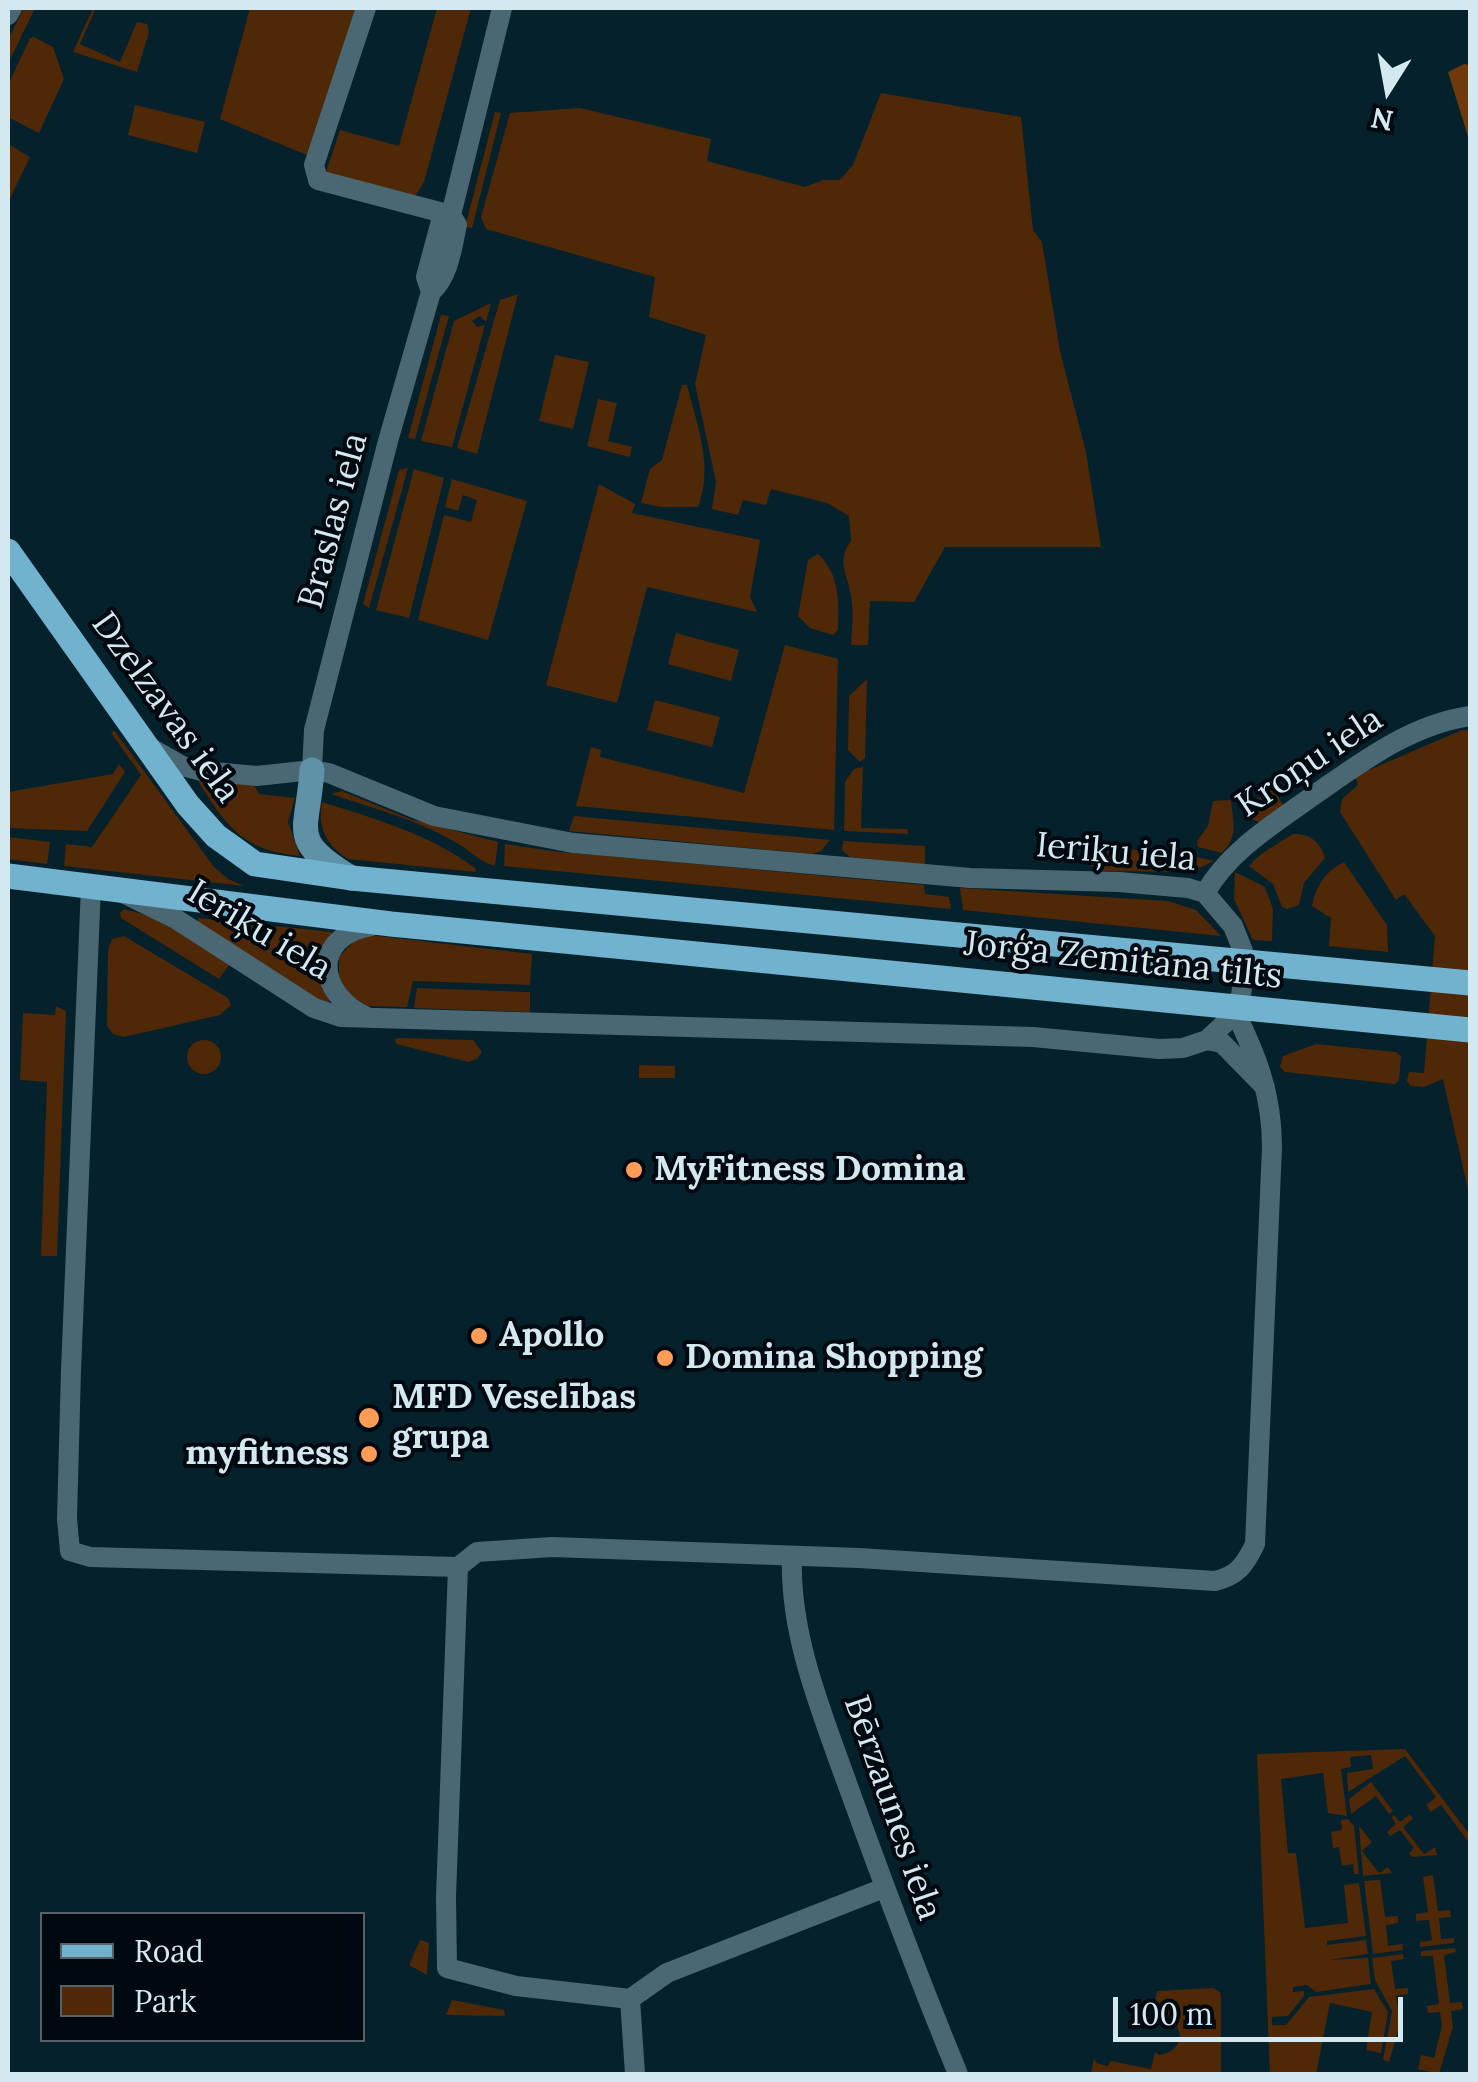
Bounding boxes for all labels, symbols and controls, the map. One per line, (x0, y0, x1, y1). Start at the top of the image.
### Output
north arrow (1338, 40, 1438, 140)
text: N (1368, 100, 1396, 139)
street label: Braslas iela (290, 429, 378, 613)
street label: Dzelzavas iela (82, 605, 248, 811)
street label: Kroņu iela (1229, 699, 1391, 827)
street label: Ieriķu iela (1034, 825, 1198, 881)
street label: Ieriķu iela (180, 872, 338, 990)
street label: Jorģa Zemitāna tilts (962, 923, 1284, 999)
place label: MyFitness Domina (654, 1149, 965, 1191)
marker: MyFitness Domina (623, 1159, 645, 1181)
place label: Apollo (499, 1315, 604, 1357)
marker: Apollo (468, 1325, 490, 1347)
place label: Domina Shopping (685, 1337, 983, 1379)
marker: Domina Shopping (654, 1347, 676, 1369)
place label: MFD Veselības grupa (392, 1377, 636, 1459)
marker: MFD Veselības grupa (356, 1405, 382, 1431)
place label: myfitness (185, 1433, 349, 1475)
marker: myfitness (358, 1443, 380, 1465)
street label: Bērzaunes iela (834, 1690, 950, 1926)
legend (40, 1912, 365, 2042)
text: Road (134, 1932, 204, 1970)
scale bar (1118, 1977, 1408, 2039)
text: Park (134, 1982, 196, 2020)
text: 100 m (1130, 1995, 1213, 2033)

